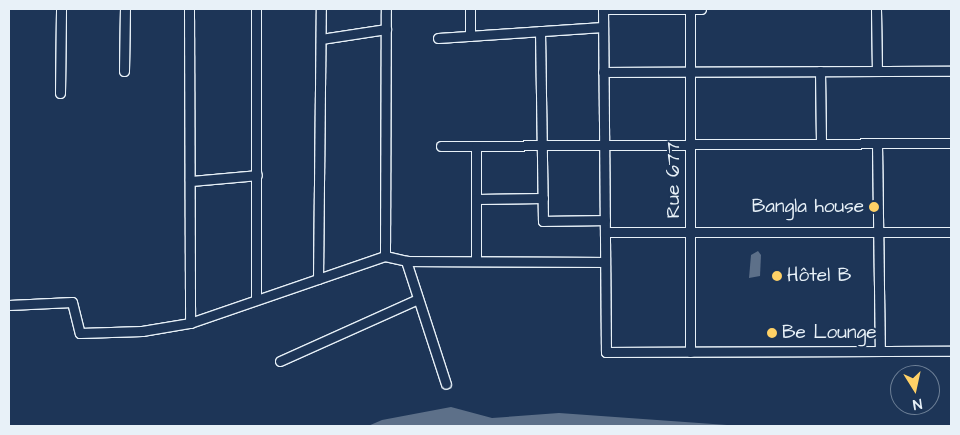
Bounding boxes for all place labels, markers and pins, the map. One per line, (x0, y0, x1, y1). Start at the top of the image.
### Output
place label: Bangla house (752, 196, 864, 218)
marker: Bangla house (868, 201, 880, 213)
place label: Hôtel B (787, 265, 851, 287)
marker: Hôtel B (771, 270, 783, 282)
place label: Be Lounge (782, 322, 876, 344)
marker: Be Lounge (766, 327, 778, 339)

